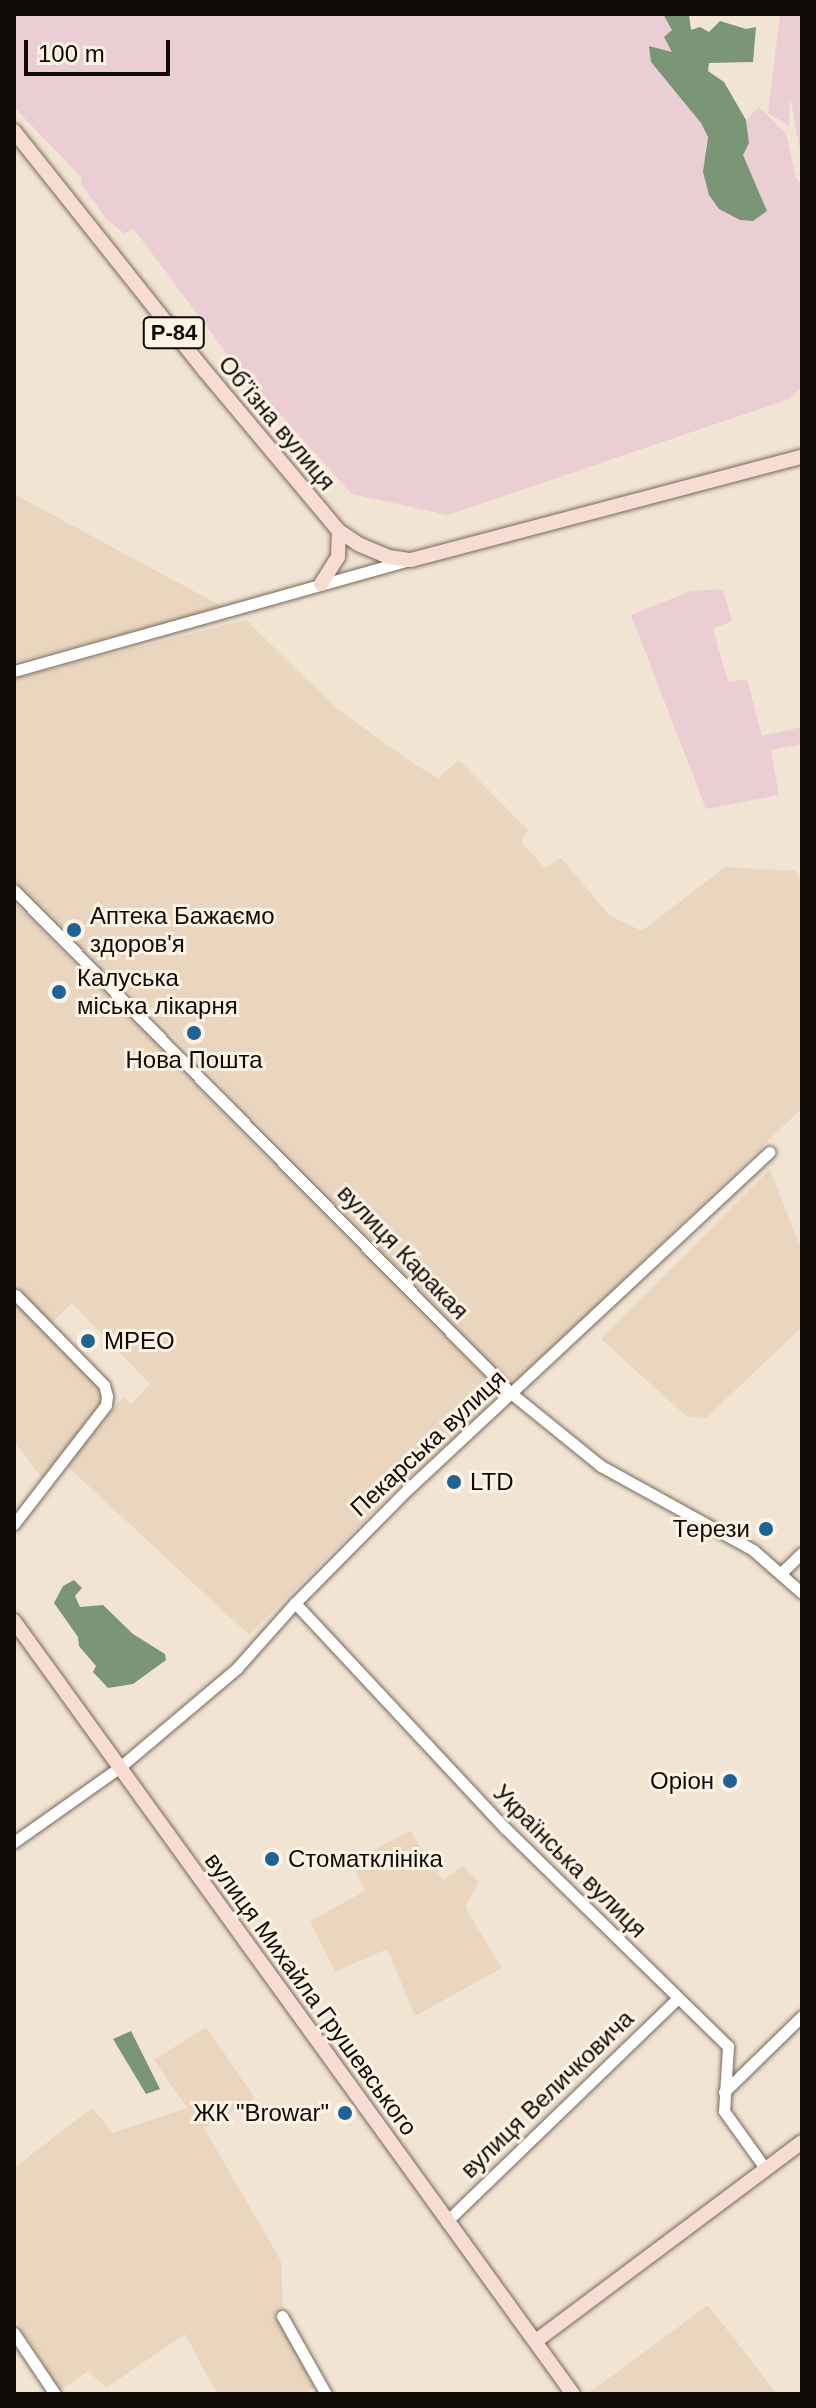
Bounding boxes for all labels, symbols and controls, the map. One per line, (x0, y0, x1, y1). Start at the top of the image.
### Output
scale bar (28, 24, 174, 74)
text: 100 m (38, 40, 105, 67)
road number: Р-84 (142, 315, 206, 351)
street label: Обʼїзна вулиця (212, 350, 342, 496)
place label: Аптека Бажаємо здоров'я (90, 902, 275, 958)
marker: Аптека Бажаємо здоров'я (65, 921, 83, 939)
place label: Калуська міська лікарня (77, 964, 238, 1020)
marker: Калуська міська лікарня (48, 981, 70, 1003)
marker: Нова Пошта (185, 1024, 203, 1042)
place label: Нова Пошта (125, 1046, 263, 1074)
street label: вулиця Каракая (332, 1179, 474, 1325)
place label: МРЕО (104, 1327, 175, 1355)
marker: МРЕО (79, 1332, 97, 1350)
street label: Пекарська вулиця (344, 1364, 512, 1522)
place label: LTD (470, 1468, 514, 1496)
marker: LTD (445, 1473, 463, 1491)
place label: Терези (673, 1515, 750, 1543)
marker: Терези (757, 1520, 775, 1538)
place label: Оріон (650, 1767, 714, 1795)
marker: Оріон (721, 1772, 739, 1790)
street label: Українська вулиця (487, 1778, 653, 1944)
place label: Стоматклініка (288, 1845, 443, 1873)
street label: вулиця Михайла Грушевського (199, 1847, 423, 2141)
marker: Стоматклініка (263, 1850, 281, 1868)
street label: вулиця Величковича (455, 2004, 639, 2184)
place label: ЖК "Browar" (193, 2099, 329, 2127)
marker: ЖК "Browar" (336, 2104, 354, 2122)

